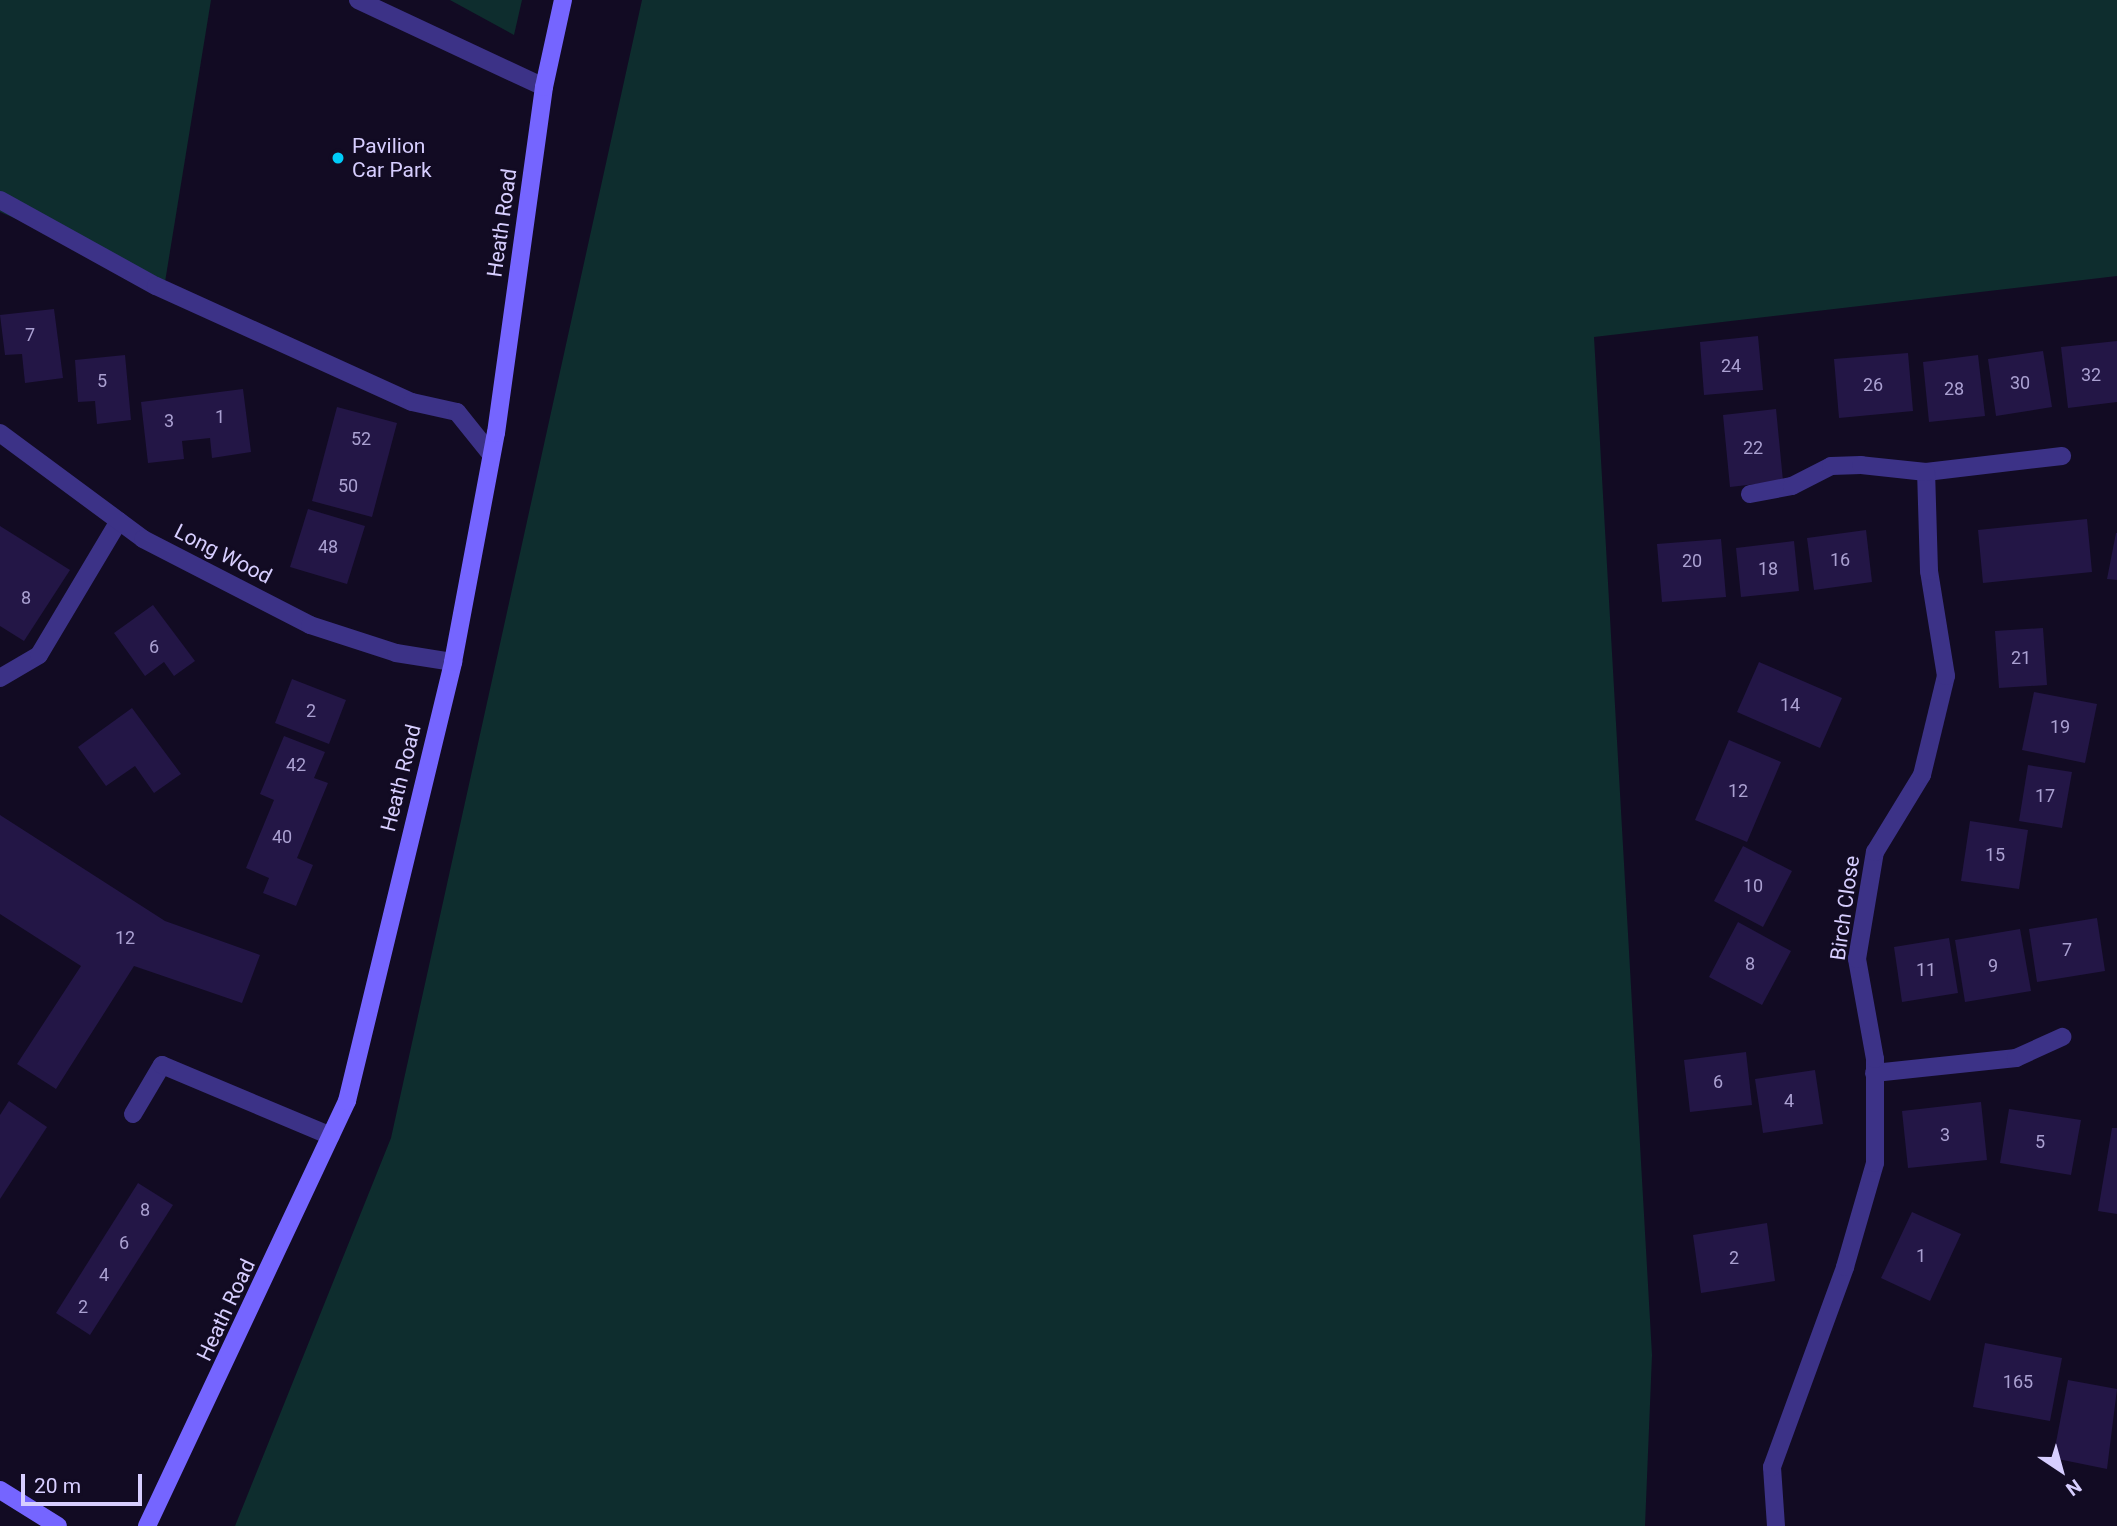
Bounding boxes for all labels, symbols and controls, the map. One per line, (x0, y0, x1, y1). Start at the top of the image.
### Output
place label: Pavilion Car Park (352, 133, 432, 183)
marker: Pavilion Car Park (330, 150, 346, 166)
street label: Heath Road (482, 167, 522, 279)
house number: 7 (25, 324, 35, 346)
house number: 24 (1721, 355, 1741, 377)
house number: 32 (2081, 364, 2101, 386)
house number: 5 (97, 370, 107, 392)
house number: 30 (2010, 372, 2030, 394)
house number: 26 (1863, 374, 1883, 396)
house number: 28 (1944, 378, 1964, 400)
house number: 1 (215, 406, 225, 428)
house number: 3 (164, 410, 174, 432)
house number: 52 (351, 428, 371, 450)
house number: 22 (1743, 437, 1763, 459)
house number: 50 (338, 475, 358, 497)
street label: Long Wood (170, 519, 276, 589)
house number: 48 (318, 536, 338, 558)
house number: 16 (1830, 549, 1850, 571)
house number: 20 (1682, 550, 1702, 572)
house number: 18 (1758, 558, 1778, 580)
house number: 8 (21, 587, 31, 609)
house number: 6 (149, 636, 159, 658)
house number: 21 (2011, 647, 2031, 669)
house number: 14 (1780, 694, 1800, 716)
house number: 2 (306, 700, 316, 722)
house number: 19 (2050, 716, 2070, 738)
street label: Heath Road (376, 722, 426, 834)
house number: 42 (286, 754, 306, 776)
house number: 12 (1728, 780, 1748, 802)
house number: 17 (2035, 785, 2055, 807)
house number: 40 (272, 826, 292, 848)
house number: 15 (1985, 844, 2005, 866)
street label: Birch Close (1825, 854, 1865, 962)
house number: 10 (1743, 875, 1763, 897)
house number: 12 (115, 927, 135, 949)
house number: 7 (2062, 939, 2072, 961)
house number: 8 (1745, 953, 1755, 975)
house number: 9 (1988, 955, 1998, 977)
house number: 11 (1916, 959, 1936, 981)
house number: 6 (1713, 1071, 1723, 1093)
house number: 4 (1784, 1090, 1794, 1112)
house number: 3 (1940, 1124, 1950, 1146)
house number: 5 (2035, 1131, 2045, 1153)
house number: 8 (140, 1199, 150, 1221)
house number: 6 (119, 1232, 129, 1254)
house number: 1 (1916, 1245, 1926, 1267)
house number: 2 (1729, 1247, 1739, 1269)
street label: Heath Road (191, 1255, 261, 1365)
house number: 4 (99, 1264, 109, 1286)
house number: 2 (78, 1296, 88, 1318)
house number: 165 (2003, 1371, 2033, 1393)
north arrow (2026, 1435, 2096, 1505)
scale bar (24, 1460, 145, 1504)
text: 20 m (34, 1474, 81, 1498)
text: N (2061, 1474, 2086, 1501)

